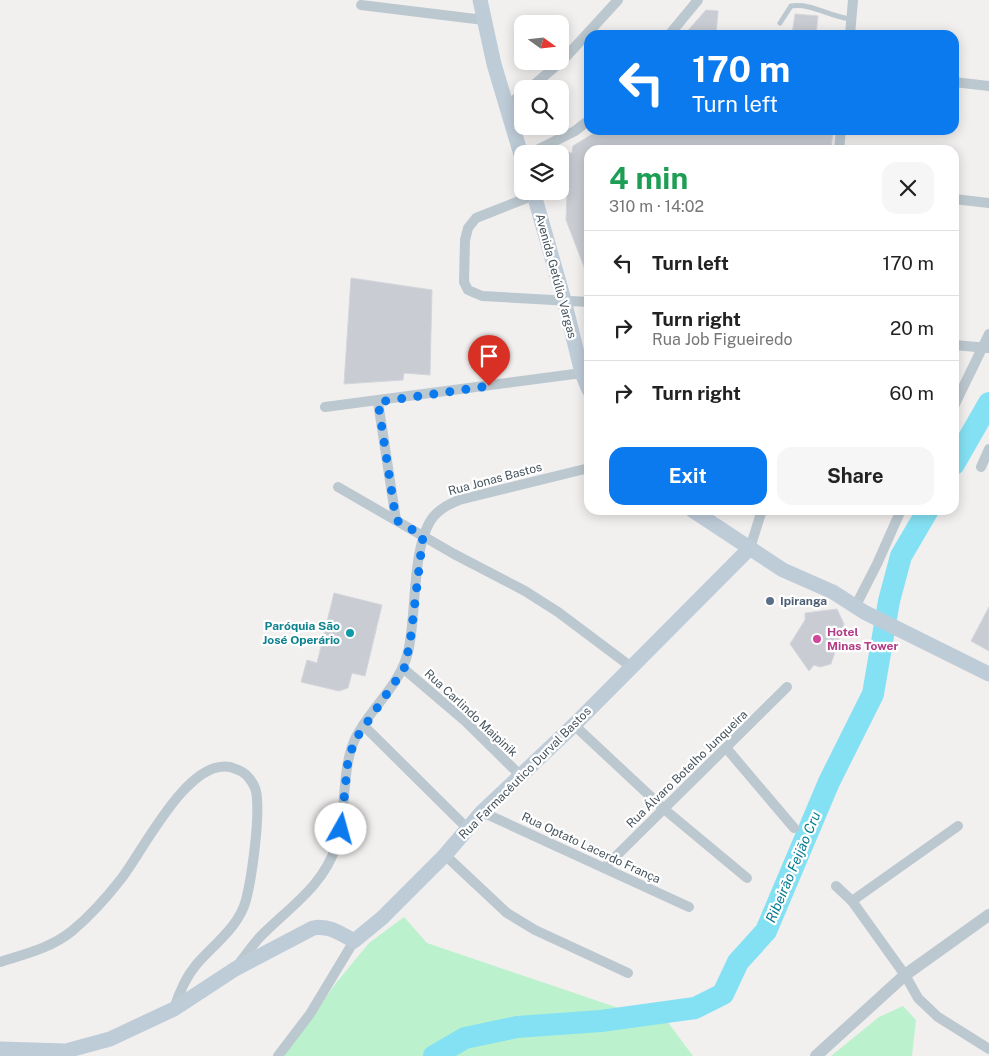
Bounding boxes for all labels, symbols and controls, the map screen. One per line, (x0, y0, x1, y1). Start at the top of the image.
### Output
north arrow (514, 15, 569, 70)
map controls (514, 15, 569, 200)
text: 170 m (692, 49, 790, 90)
icon: left (609, 50, 674, 115)
button: search (514, 80, 569, 135)
text: Turn left (692, 91, 778, 117)
button: layers (514, 145, 569, 200)
text: 4 min (609, 160, 688, 196)
button: close (882, 162, 934, 214)
text: 310 m · 14:02 (609, 197, 704, 216)
street label: Avenida Getúlio Vargas (533, 212, 579, 340)
icon: left (609, 249, 637, 277)
text: Turn left (652, 252, 729, 274)
text: 170 m (883, 252, 934, 274)
text: Turn right (652, 308, 741, 330)
icon: right (609, 314, 637, 342)
text: 20 m (890, 317, 934, 339)
text: Rua Job Figueiredo (652, 330, 793, 349)
pin (468, 335, 510, 386)
icon: arrive (475, 342, 503, 370)
icon: right (609, 379, 637, 407)
text: Turn right (652, 382, 741, 404)
text: 60 m (890, 382, 934, 404)
button: Exit (609, 447, 767, 505)
button: Share (777, 447, 934, 505)
street label: Rua Jonas Bastos (447, 460, 543, 498)
place label: Ipiranga (780, 594, 827, 608)
marker: Ipiranga (764, 595, 776, 607)
place label: Paróquia São José Operário (263, 619, 340, 647)
place label: Hotel Minas Tower (827, 625, 898, 653)
marker: Paróquia São José Operário (344, 627, 356, 639)
marker: Hotel Minas Tower (811, 633, 823, 645)
street label: Rua Carlindo Maipinik (422, 666, 520, 760)
street label: Rua Farmacêutico Durval Bastos (456, 704, 594, 842)
street label: Rua Álvaro Botelho Junqueira (624, 707, 750, 831)
position arrow (314, 802, 366, 854)
water label: Ribeirão Feijão Cru (762, 809, 824, 925)
street label: Rua Optato Lacerdo França (519, 810, 663, 886)

